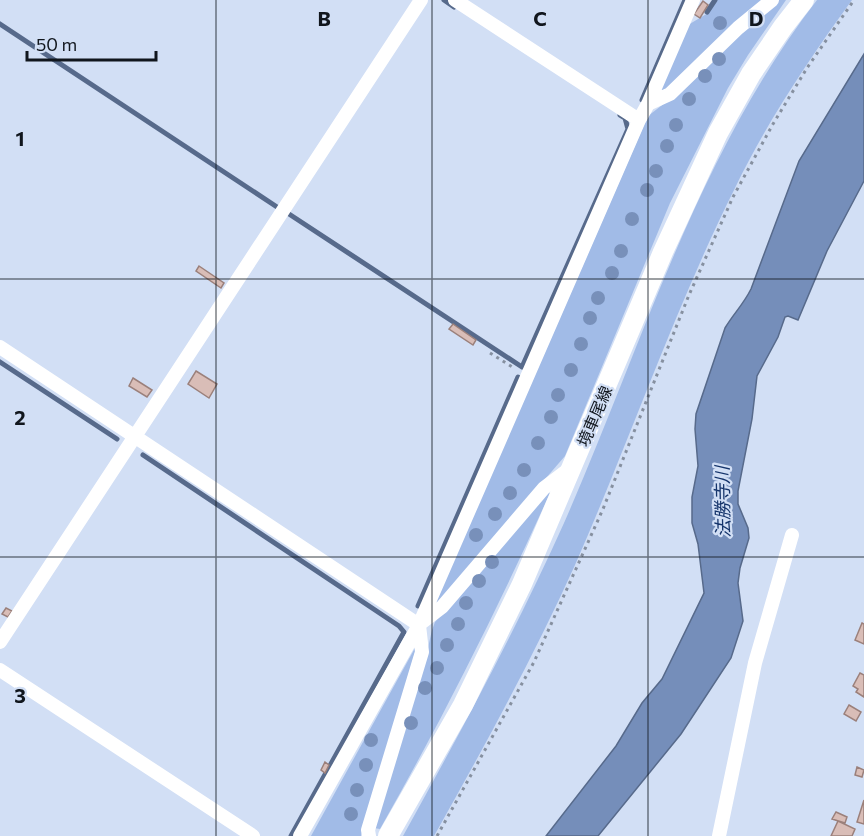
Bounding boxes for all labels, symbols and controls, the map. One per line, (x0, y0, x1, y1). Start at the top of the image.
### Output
text: B (317, 6, 331, 30)
text: C (533, 6, 547, 30)
text: D (749, 6, 763, 30)
scale bar (27, 24, 156, 62)
text: 50 m (36, 33, 77, 55)
text: 1 (15, 126, 25, 150)
street label: 境車尾線 (573, 383, 615, 449)
text: 2 (14, 405, 26, 429)
water label: 法勝寺川 (710, 464, 734, 538)
text: 3 (14, 683, 26, 707)

